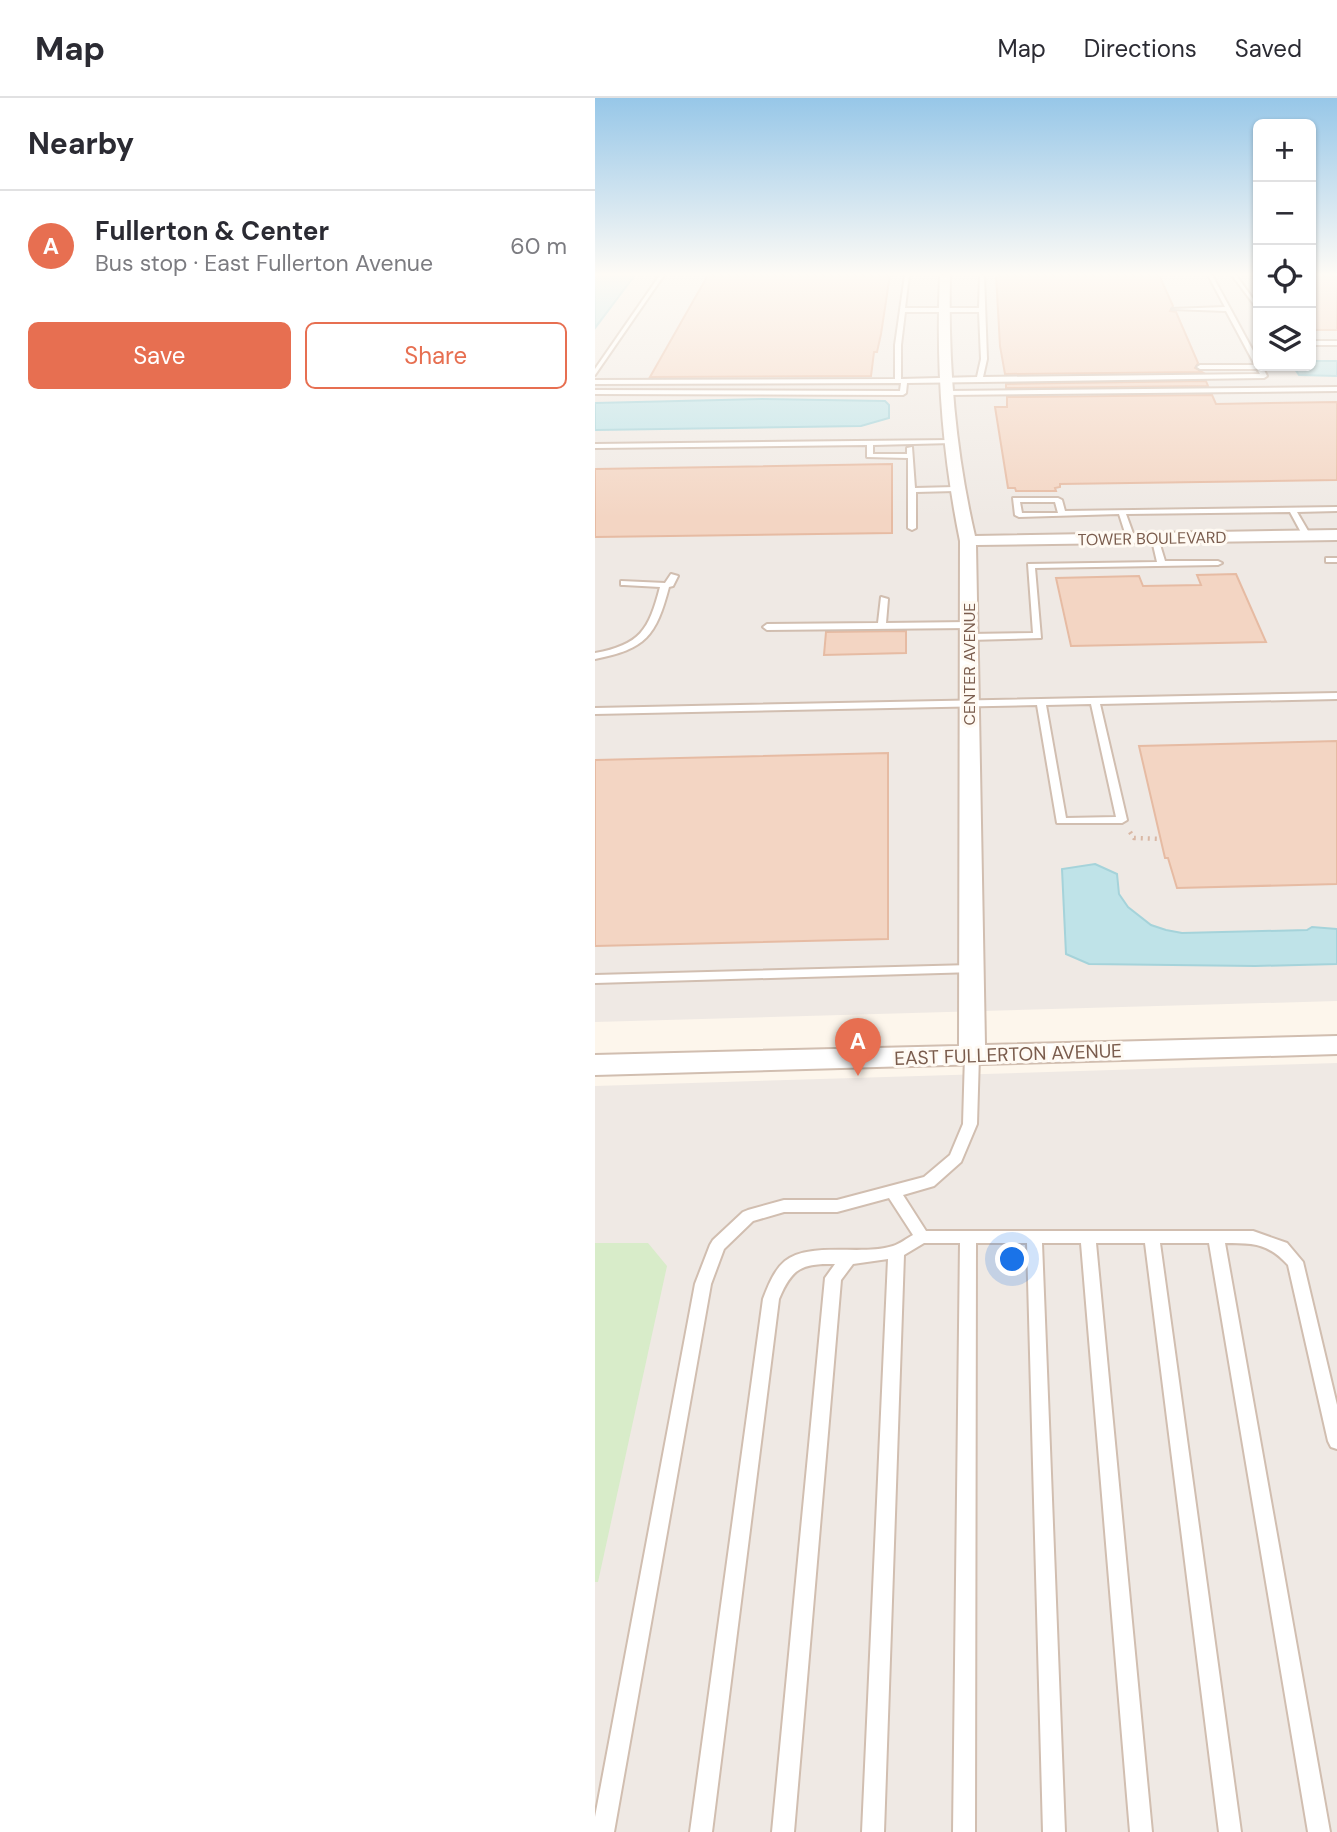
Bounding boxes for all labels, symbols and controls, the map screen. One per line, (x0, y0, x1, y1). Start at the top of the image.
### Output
text: Map (35, 27, 105, 70)
text: Map (998, 33, 1046, 64)
text: Directions (1084, 33, 1197, 64)
text: Saved (1235, 33, 1302, 64)
map controls (1253, 119, 1316, 371)
button: + (1253, 119, 1316, 182)
text: Nearby (28, 124, 134, 163)
button: − (1253, 182, 1316, 245)
text: Fullerton & Center (95, 214, 329, 248)
text: A (43, 231, 59, 261)
text: 60 m (510, 231, 567, 261)
button: locate (1253, 245, 1316, 308)
text: Bus stop · East Fullerton Avenue (95, 248, 433, 278)
button: layers (1253, 308, 1316, 371)
button: Save (28, 322, 291, 389)
button: Share (305, 322, 567, 389)
street label: TOWER BOULEVARD (1077, 527, 1227, 550)
street label: CENTER AVENUE (959, 603, 980, 725)
pin: A (835, 1018, 881, 1076)
street label: EAST FULLERTON AVENUE (894, 1038, 1122, 1071)
your location (995, 1242, 1029, 1276)

